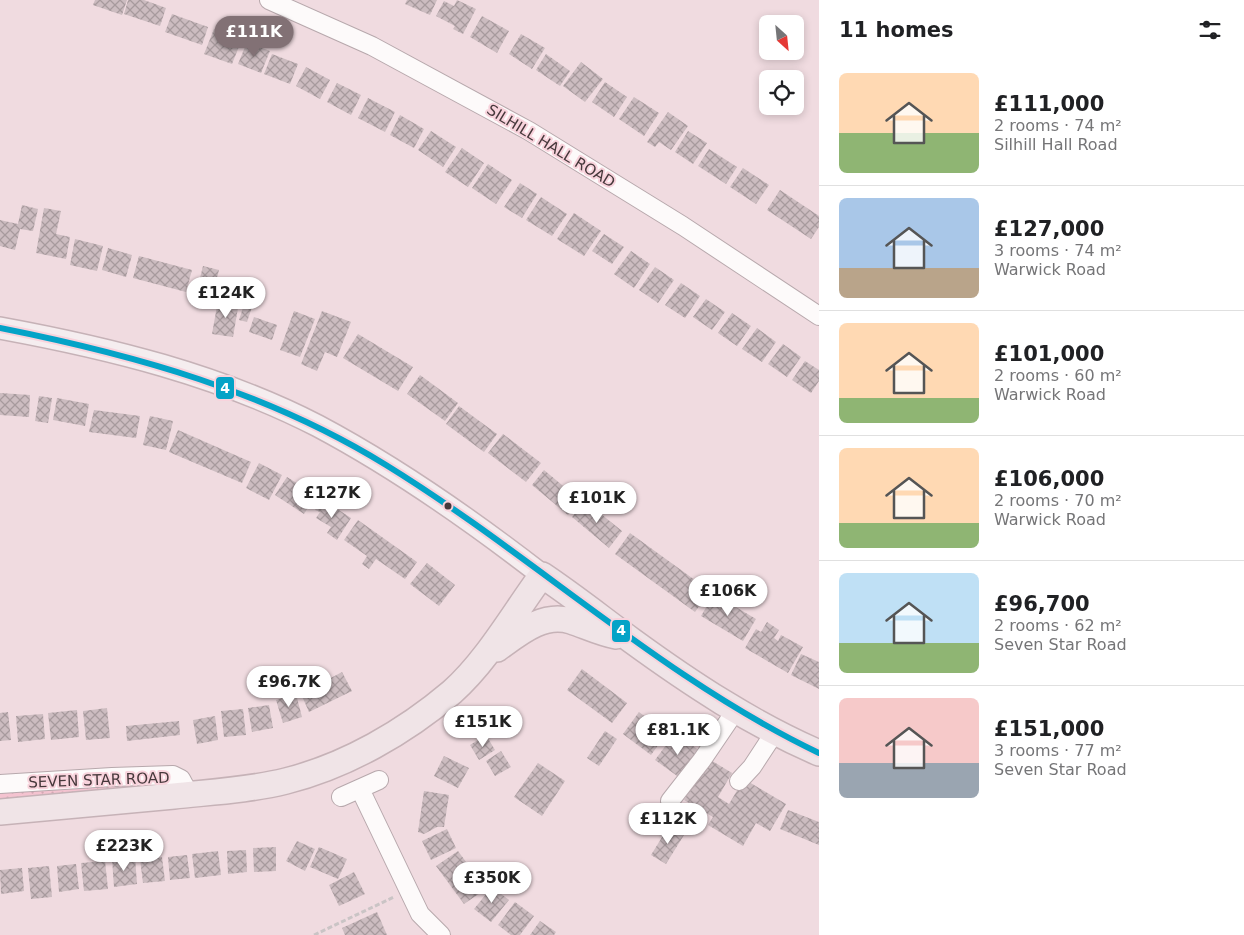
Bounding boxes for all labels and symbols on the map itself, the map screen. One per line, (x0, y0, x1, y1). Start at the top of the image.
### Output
pin: £111K (219, 15, 289, 58)
north arrow (759, 15, 804, 60)
street label: SILHILL HALL ROAD (484, 101, 618, 191)
pin: £124K (191, 276, 261, 319)
line badge: 4 (215, 376, 235, 400)
text: 4 (220, 380, 230, 396)
pin: £127K (297, 476, 367, 519)
pin: £101K (562, 482, 632, 524)
unlabelled marker (443, 501, 453, 511)
pin: £106K (693, 574, 763, 617)
line badge: 4 (611, 619, 631, 643)
text: 4 (616, 622, 626, 638)
pin: £96.7K (248, 666, 330, 708)
pin: £151K (448, 706, 518, 748)
pin: £81.1K (637, 714, 719, 756)
street label: SEVEN STAR ROAD (28, 769, 170, 791)
pin: £112K (633, 802, 703, 845)
pin: £223K (89, 830, 159, 872)
pin: £350K (457, 862, 527, 904)

